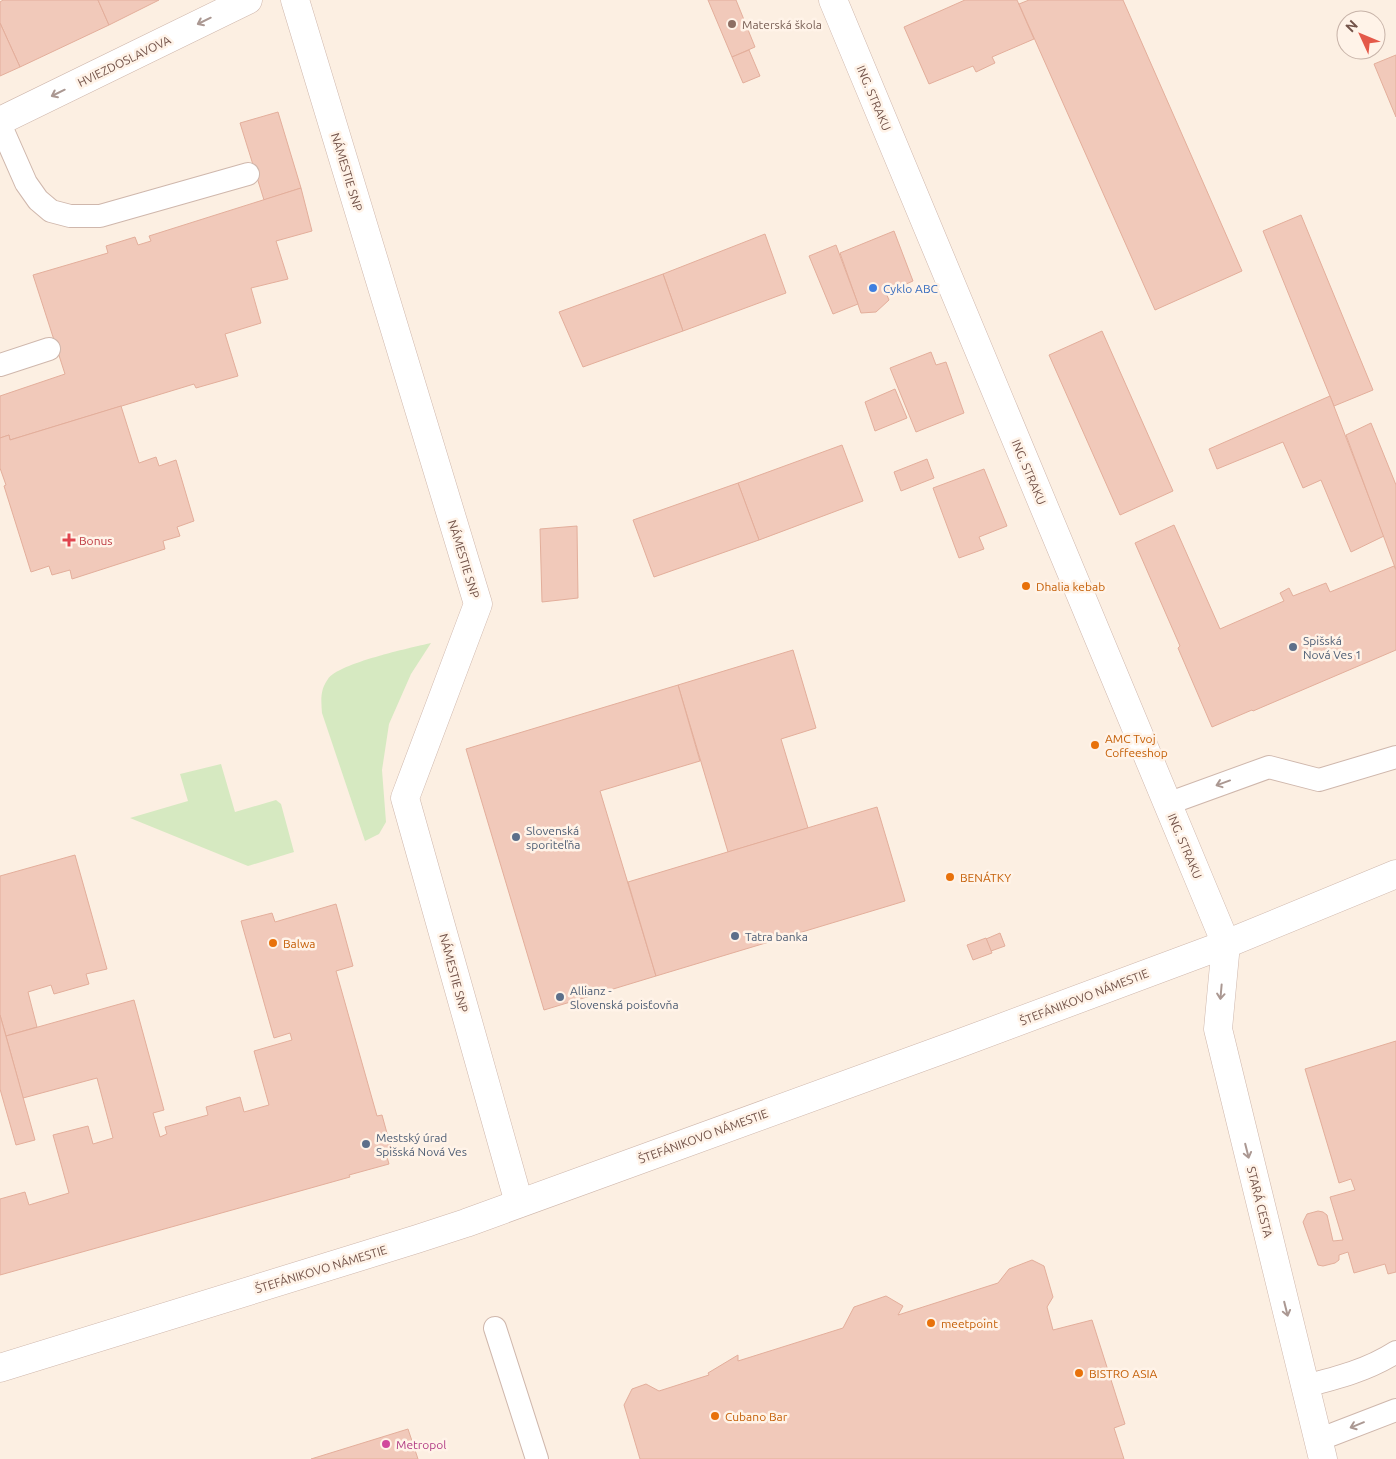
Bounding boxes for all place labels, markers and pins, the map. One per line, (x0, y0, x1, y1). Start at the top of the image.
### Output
marker: Materská škola (726, 18, 738, 30)
place label: Materská škola (742, 18, 822, 31)
marker: Cyklo ABC (867, 282, 879, 294)
place label: Cyklo ABC (883, 282, 939, 295)
marker: Bonus (63, 534, 75, 546)
place label: Bonus (79, 534, 113, 547)
marker: Dhalia kebab (1020, 580, 1032, 592)
place label: Dhalia kebab (1036, 580, 1105, 593)
place label: Spišská Nová Ves 1 (1303, 634, 1362, 661)
marker: Spišská Nová Ves 1 (1287, 641, 1299, 653)
place label: AMC Tvoj Coffeeshop (1105, 732, 1168, 759)
marker: AMC Tvoj Coffeeshop (1089, 739, 1101, 751)
place label: Slovenská sporiteľňa (526, 824, 580, 851)
marker: Slovenská sporiteľňa (510, 831, 522, 843)
marker: BENÁTKY (944, 871, 956, 883)
place label: BENÁTKY (960, 871, 1011, 884)
marker: Tatra banka (729, 930, 741, 942)
place label: Tatra banka (745, 930, 808, 943)
marker: Balwa (267, 937, 279, 949)
place label: Balwa (283, 937, 315, 950)
place label: Allianz - Slovenská poisťovňa (570, 984, 679, 1011)
marker: Allianz - Slovenská poisťovňa (554, 991, 566, 1003)
place label: Mestský úrad Spišská Nová Ves (376, 1131, 467, 1158)
marker: Mestský úrad Spišská Nová Ves (360, 1138, 372, 1150)
marker: meetpoint (925, 1317, 937, 1329)
place label: meetpoint (941, 1317, 998, 1330)
marker: BISTRO ASIA (1073, 1367, 1085, 1379)
place label: BISTRO ASIA (1089, 1367, 1158, 1380)
marker: Cubano Bar (709, 1410, 721, 1422)
place label: Cubano Bar (725, 1410, 788, 1423)
marker: Metropol (380, 1438, 392, 1450)
place label: Metropol (396, 1438, 447, 1451)

